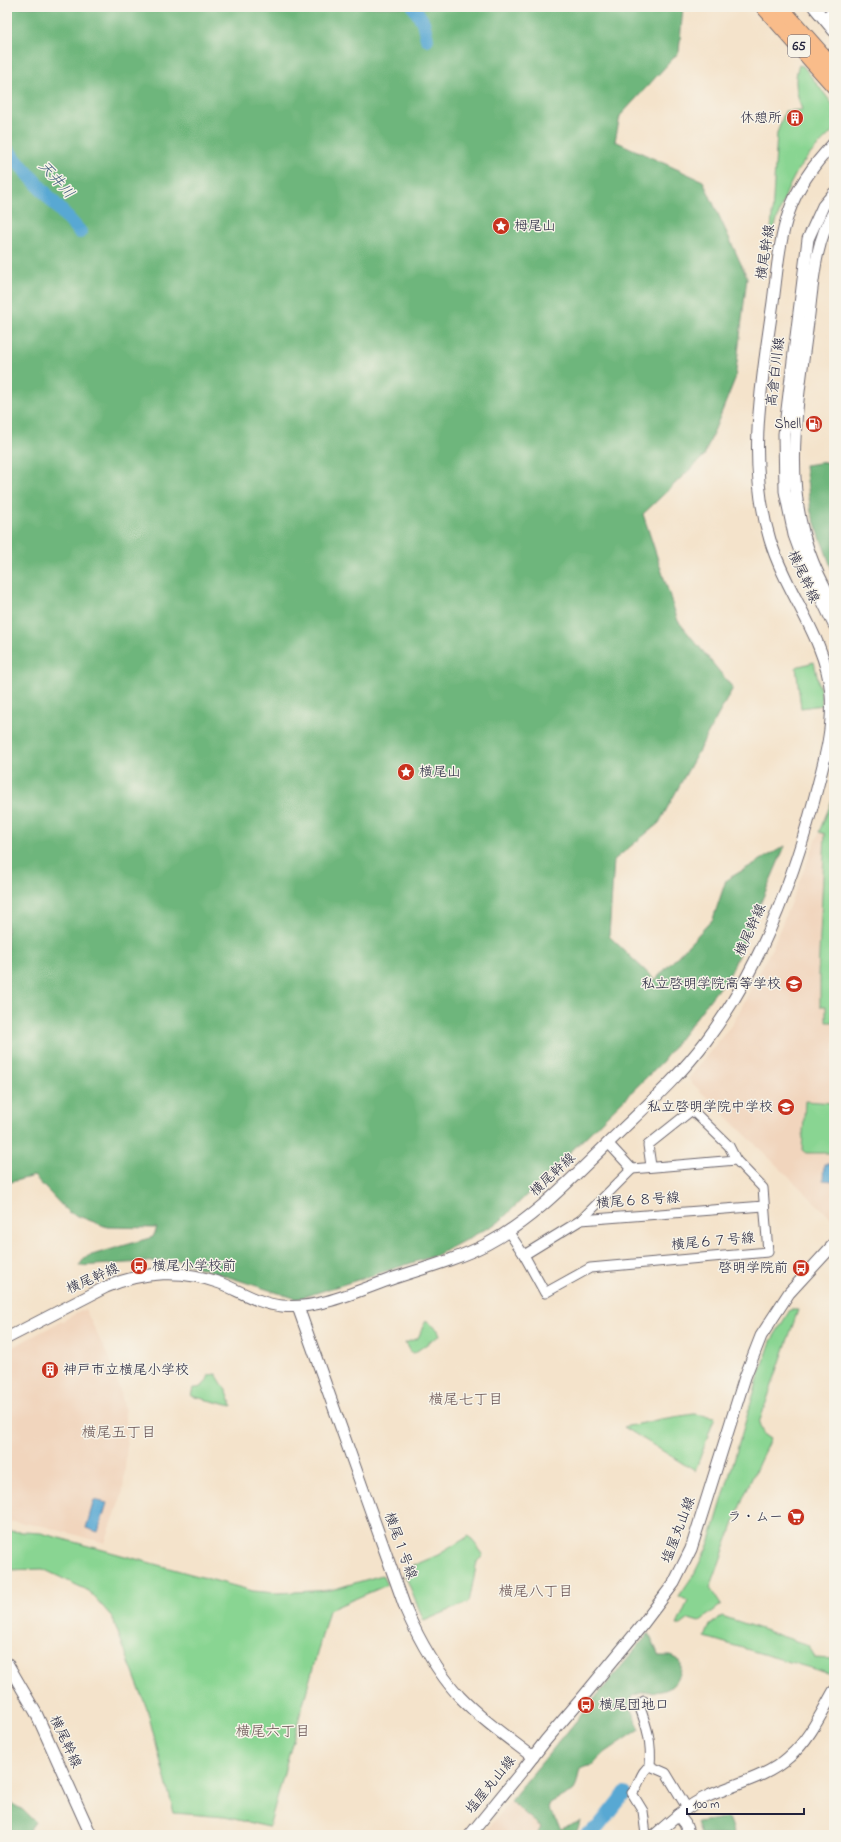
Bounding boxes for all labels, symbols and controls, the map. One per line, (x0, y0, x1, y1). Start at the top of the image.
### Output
road number: 65 (788, 35, 810, 57)
place label: 休憩所 (740, 108, 782, 129)
building icon: 休憩所 (785, 108, 805, 128)
water label: 天井川 (33, 156, 79, 204)
place icon: 栂尾山 (491, 216, 511, 236)
place label: 栂尾山 (514, 216, 556, 237)
street label: 横尾幹線 (751, 223, 781, 281)
street label: 高倉白川線 (761, 336, 791, 408)
place label: Shell (774, 414, 801, 435)
fuel station icon: Shell (804, 414, 824, 434)
street label: 横尾幹線 (782, 547, 824, 607)
place icon: 横尾山 (396, 762, 416, 782)
place label: 横尾山 (419, 762, 461, 783)
street label: 横尾幹線 (730, 900, 772, 960)
place label: 私立啓明学院高等学校 (641, 974, 781, 995)
school or university icon: 私立啓明学院高等学校 (784, 974, 804, 994)
place label: 私立啓明学院中学校 (647, 1097, 773, 1118)
school or university icon: 私立啓明学院中学校 (776, 1097, 796, 1117)
street label: 横尾幹線 (525, 1148, 581, 1202)
street label: 横尾６８号線 (595, 1188, 681, 1214)
street label: 横尾６７号線 (670, 1228, 756, 1256)
bus stop icon: 横尾小学校前 (129, 1256, 149, 1276)
place label: 横尾小学校前 (152, 1256, 236, 1277)
street label: 横尾幹線 (63, 1258, 123, 1300)
place label: 啓明学院前 (718, 1258, 788, 1279)
bus stop icon: 啓明学院前 (791, 1258, 811, 1278)
building icon: 神戸市立横尾小学校 (40, 1360, 60, 1380)
place label: 神戸市立横尾小学校 (63, 1360, 189, 1381)
district label: 横尾七丁目 (428, 1389, 504, 1411)
district label: 横尾五丁目 (81, 1422, 157, 1444)
street label: 塩屋丸山線 (657, 1494, 701, 1566)
place label: ラ・ムー (728, 1507, 783, 1528)
supermarket icon: ラ・ムー (786, 1507, 806, 1527)
street label: 横尾１号線 (378, 1510, 422, 1582)
district label: 横尾八丁目 (498, 1581, 574, 1603)
bus stop icon: 横尾団地口 (576, 1695, 596, 1715)
place label: 横尾団地口 (599, 1695, 669, 1716)
street label: 横尾幹線 (44, 1712, 86, 1772)
district label: 横尾六丁目 (235, 1721, 311, 1743)
street label: 塩屋丸山線 (461, 1751, 521, 1819)
scale bar (687, 1790, 804, 1816)
text: 100 m (693, 1796, 720, 1814)

